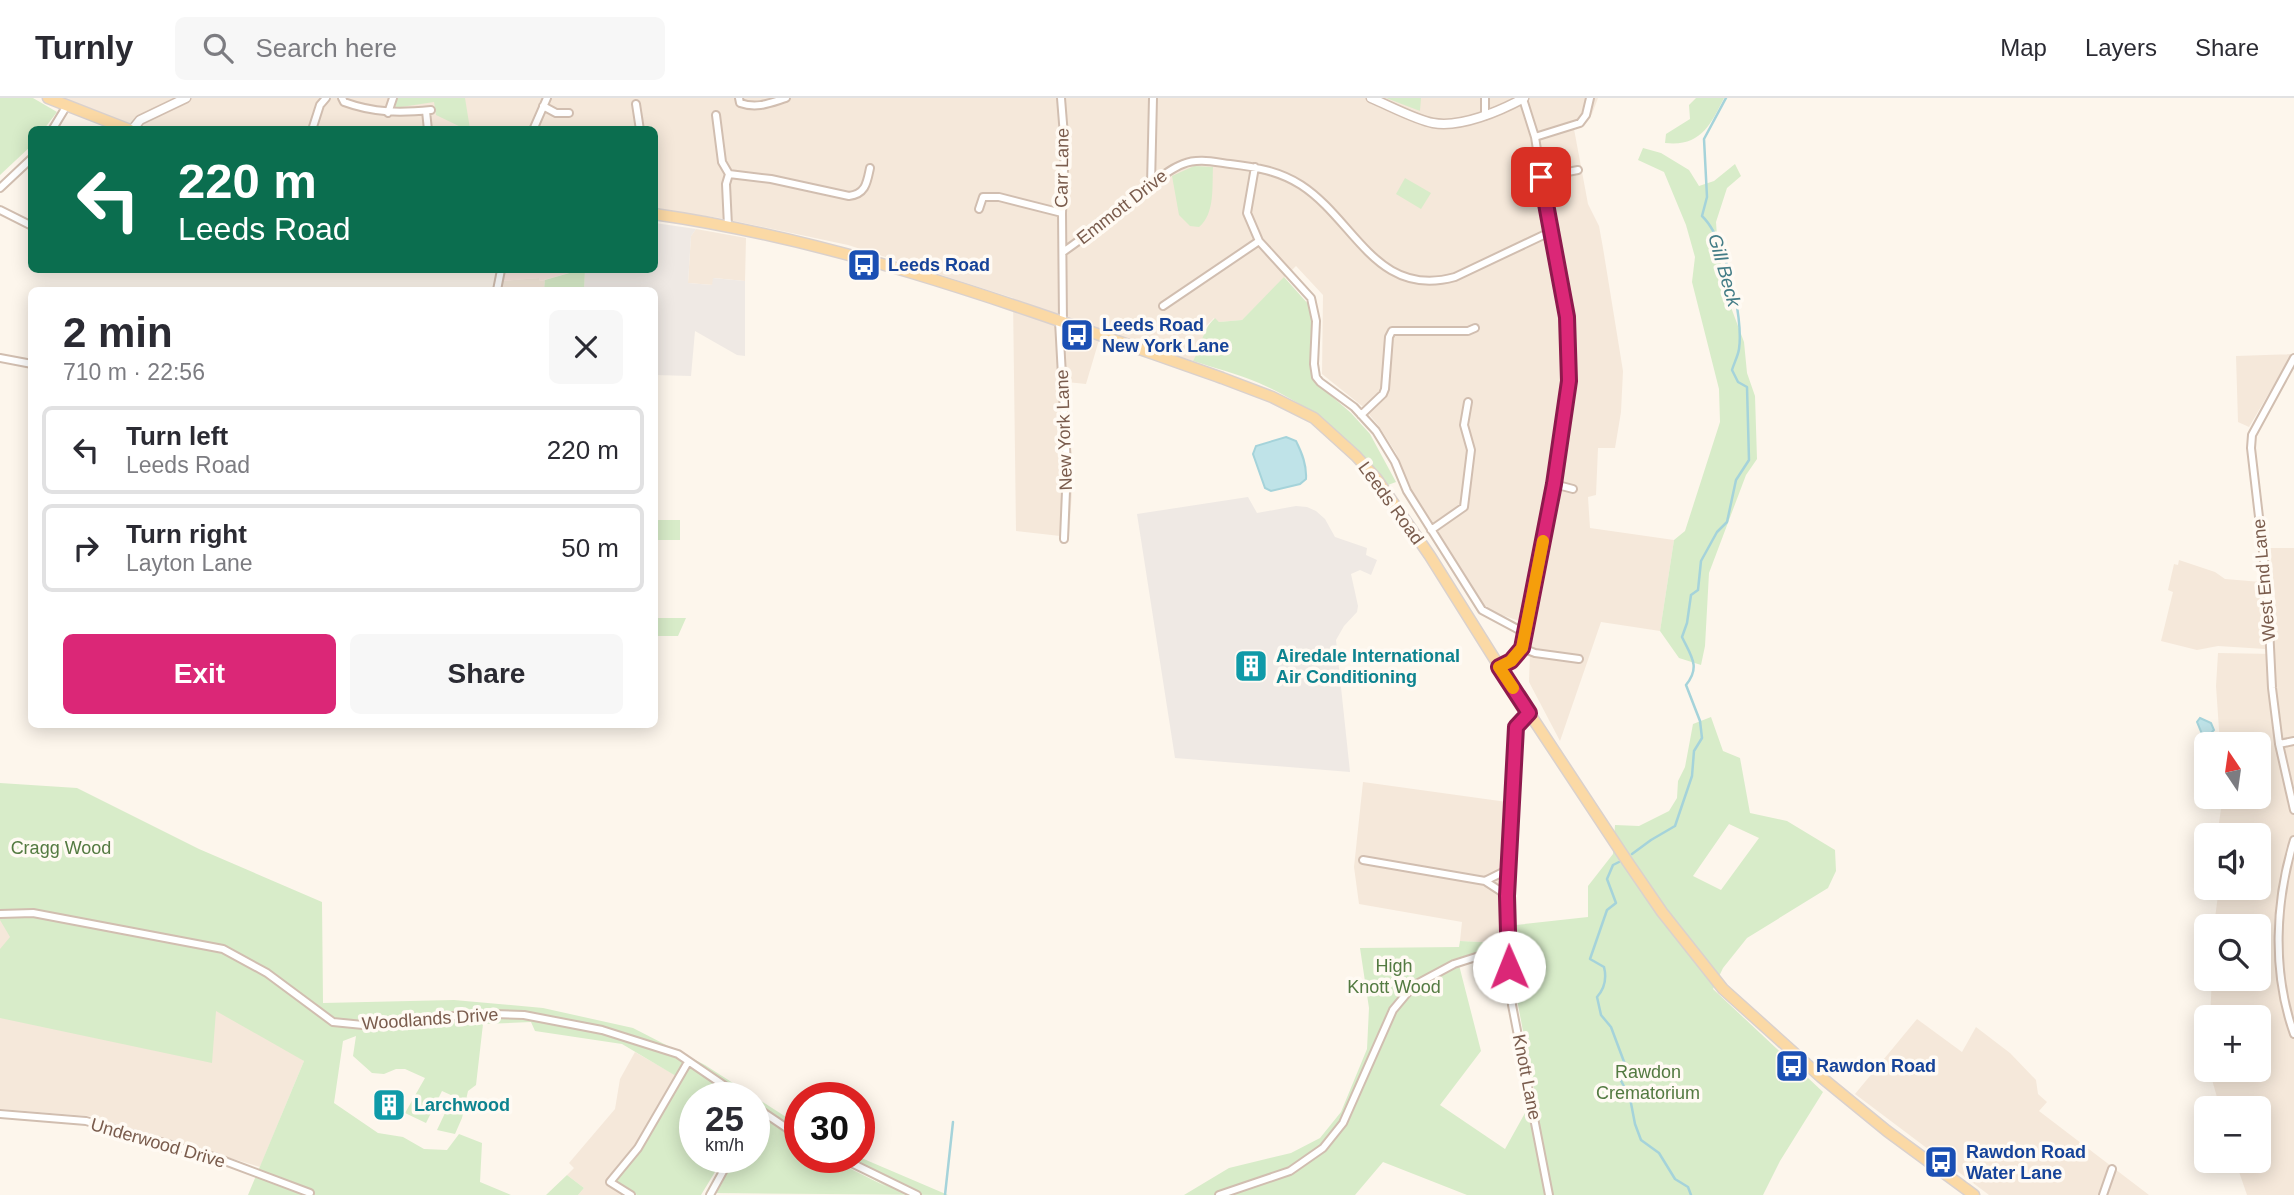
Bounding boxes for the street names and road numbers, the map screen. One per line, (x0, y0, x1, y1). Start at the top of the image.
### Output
street label: Carr Lane (1051, 128, 1073, 208)
street label: Emmott Drive (1073, 166, 1171, 248)
street label: New York Lane (1052, 369, 1076, 491)
street label: Leeds Road (1354, 458, 1428, 548)
street label: West End Lane (2249, 518, 2279, 642)
street label: Woodlands Drive (361, 1004, 499, 1034)
street label: Knott Lane (1509, 1032, 1545, 1122)
street label: Underwood Drive (88, 1114, 228, 1172)

